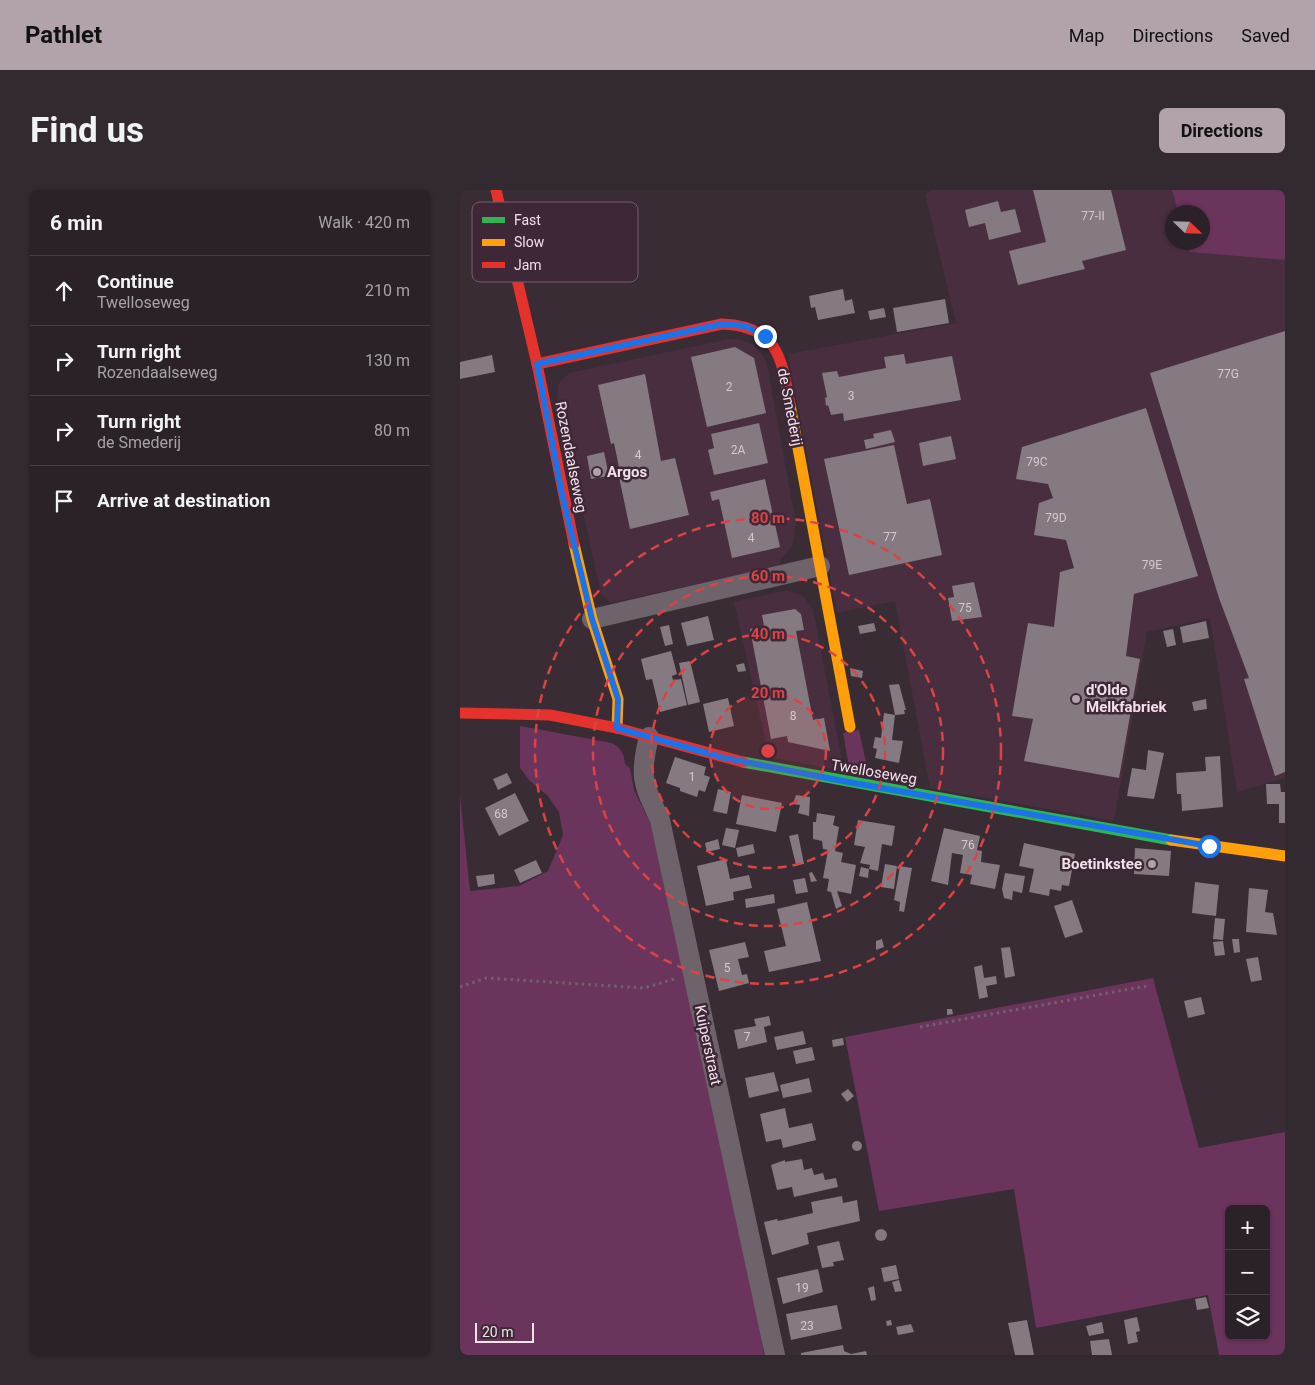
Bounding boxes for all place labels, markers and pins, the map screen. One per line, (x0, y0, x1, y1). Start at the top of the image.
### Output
place label: Argos (607, 463, 647, 481)
marker: Argos (591, 466, 603, 478)
place label: d'Olde Melkfabriek (1086, 681, 1168, 716)
marker: d'Olde Melkfabriek (1070, 693, 1082, 705)
centre of rings (759, 742, 777, 760)
place label: Boetinkstee (1061, 855, 1142, 873)
marker: Boetinkstee (1146, 858, 1158, 870)

